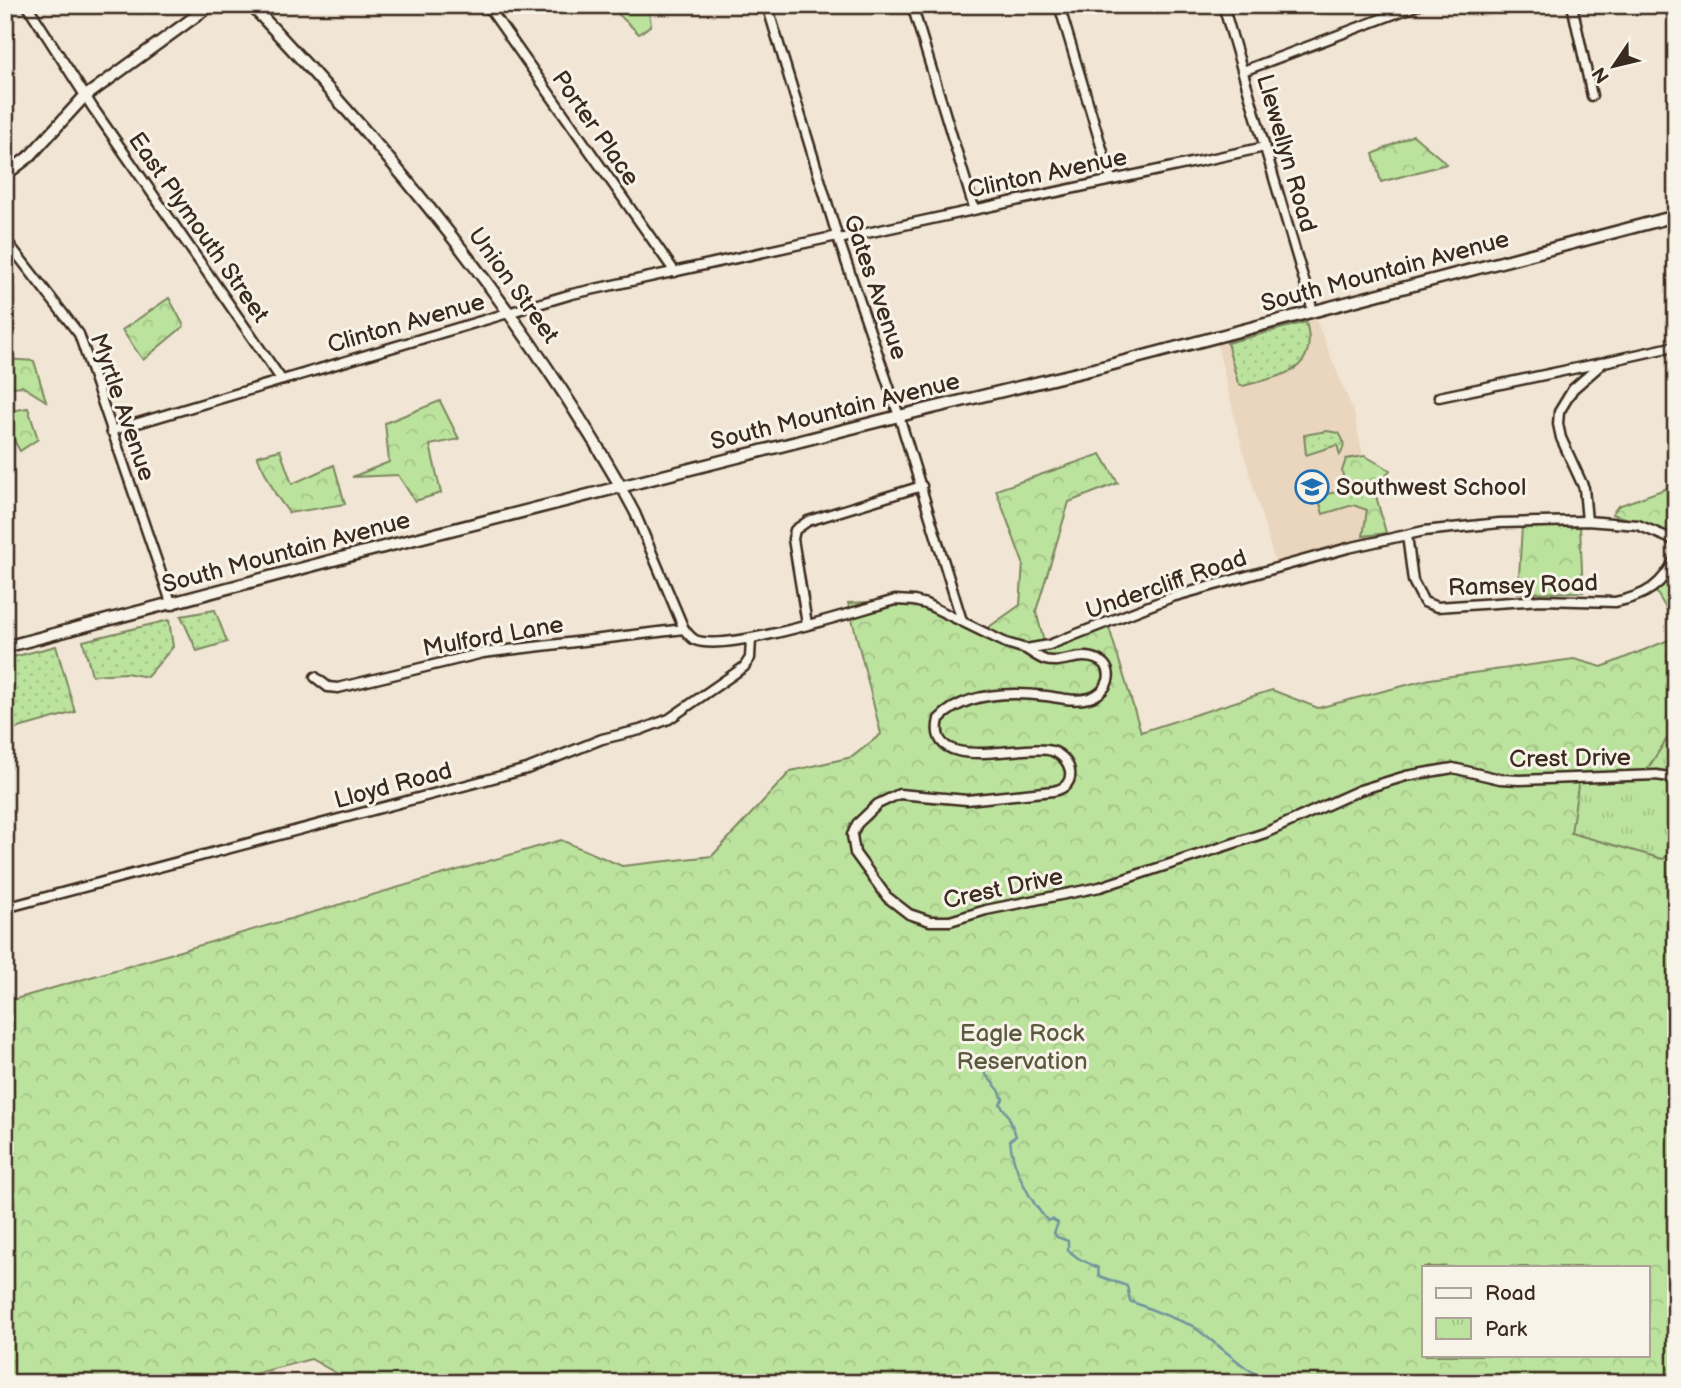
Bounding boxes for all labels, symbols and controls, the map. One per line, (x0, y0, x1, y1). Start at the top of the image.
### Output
north arrow (1580, 32, 1650, 102)
text: N (1588, 62, 1615, 87)
street label: Porter Place (545, 65, 646, 191)
street label: Llewellyn Road (1250, 71, 1323, 235)
street label: East Plymouth Street (122, 127, 276, 329)
street label: Clinton Avenue (965, 142, 1130, 205)
street label: Gates Avenue (837, 211, 914, 363)
street label: Union Street (462, 222, 566, 349)
street label: South Mountain Avenue (1258, 224, 1512, 319)
street label: Clinton Avenue (324, 287, 488, 360)
street label: Myrtle Avenue (84, 329, 161, 485)
street label: South Mountain Avenue (707, 366, 963, 456)
school or university icon: Southwest School (1293, 468, 1331, 506)
place label: Southwest School (1336, 473, 1526, 502)
street label: South Mountain Avenue (159, 505, 413, 600)
street label: Undercliff Road (1082, 543, 1251, 626)
street label: Ramsey Road (1447, 568, 1599, 603)
street label: Mulford Lane (420, 610, 566, 663)
street label: Crest Drive (1509, 743, 1631, 774)
street label: Lloyd Road (331, 756, 455, 815)
street label: Crest Drive (941, 862, 1066, 915)
park label: Eagle Rock Reservation (956, 1019, 1088, 1076)
legend (1422, 1266, 1650, 1356)
text: Road (1485, 1281, 1536, 1306)
text: Park (1485, 1317, 1528, 1342)

